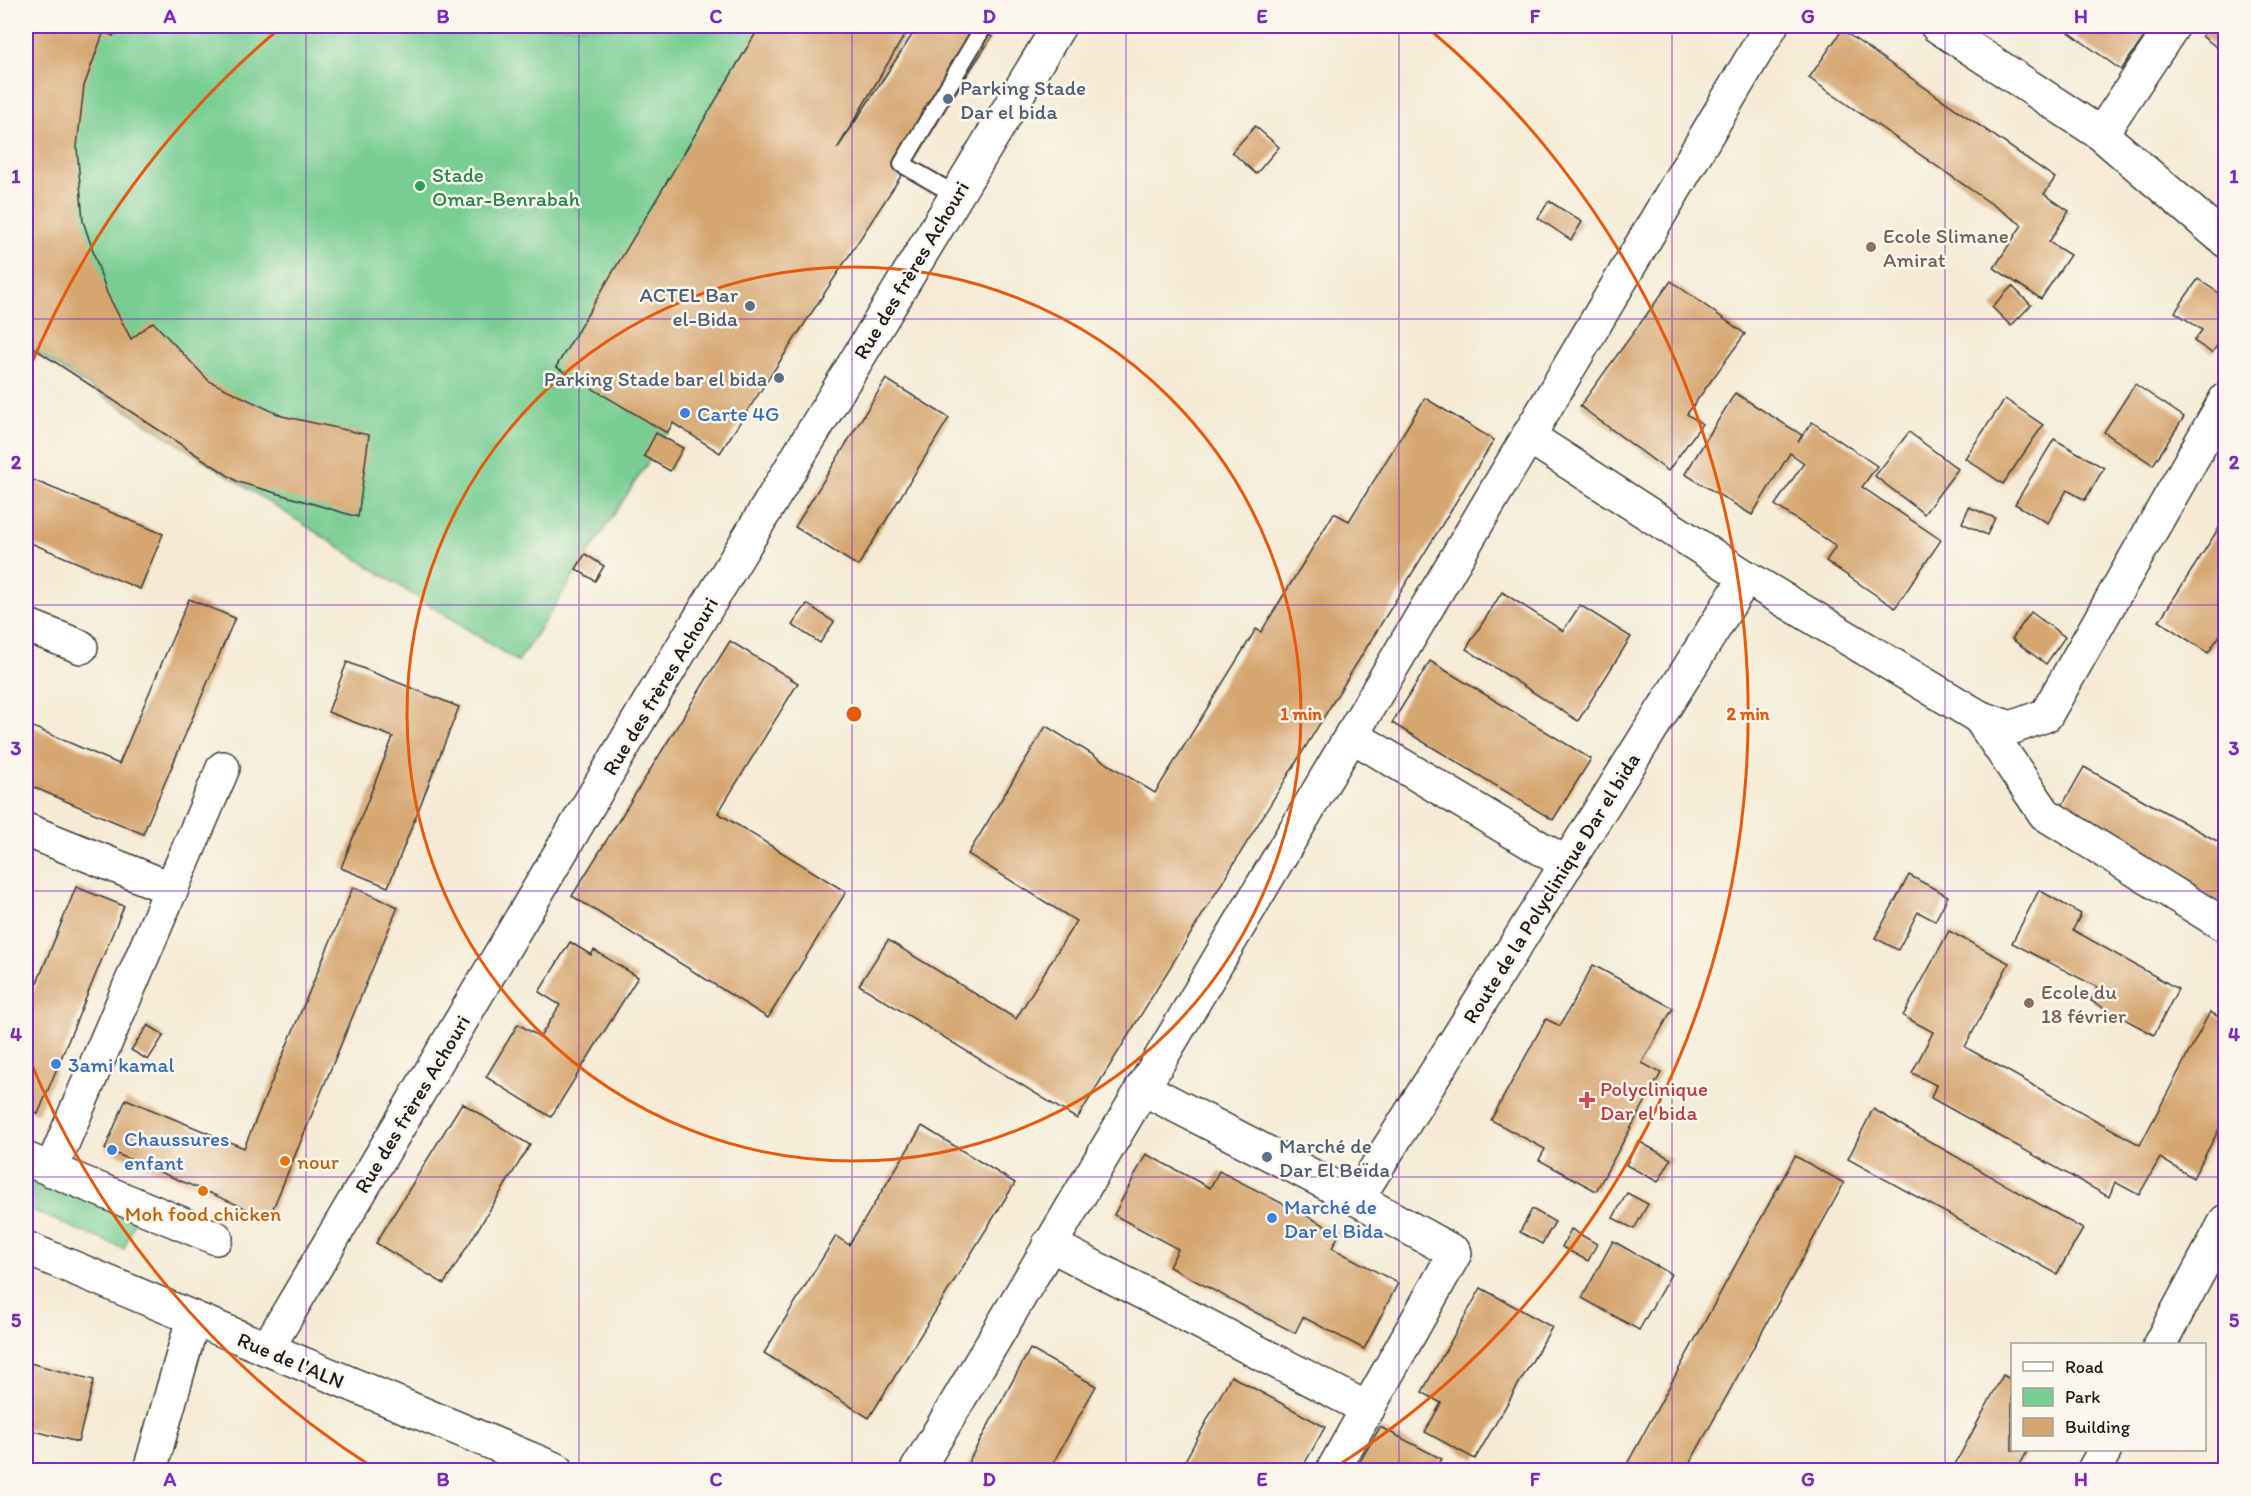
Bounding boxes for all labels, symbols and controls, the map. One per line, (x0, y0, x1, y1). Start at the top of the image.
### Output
text: A (163, 4, 177, 28)
text: B (437, 4, 450, 28)
text: C (710, 4, 723, 28)
text: D (982, 4, 996, 28)
text: E (1256, 4, 1268, 28)
text: F (1530, 4, 1541, 28)
text: G (1801, 4, 1815, 28)
text: H (2074, 4, 2088, 28)
place label: Parking Stade Dar el bida (960, 75, 1086, 124)
marker: Parking Stade Dar el bida (941, 92, 955, 106)
place label: Stade Omar-Benrabah (432, 162, 580, 211)
text: 1 (11, 164, 21, 188)
text: 1 (2229, 164, 2239, 188)
street label: Rue des frères Achouri (848, 176, 974, 364)
marker: Stade Omar-Benrabah (413, 179, 427, 193)
place label: Ecole Slimane Amirat (1883, 223, 2009, 272)
marker: Ecole Slimane Amirat (1864, 240, 1878, 254)
place label: ACTEL Bar el-Bida (640, 282, 739, 331)
marker: ACTEL Bar el-Bida (743, 299, 757, 313)
place label: Parking Stade bar el bida (544, 366, 767, 391)
marker: Parking Stade bar el bida (772, 371, 786, 385)
place label: Carte 4G (697, 401, 779, 426)
marker: Carte 4G (678, 406, 692, 420)
text: 2 (11, 450, 22, 474)
text: 2 (2229, 450, 2240, 474)
street label: Rue des frères Achouri (597, 592, 723, 780)
text: 1 min (1280, 703, 1322, 725)
text: 2 min (1727, 703, 1770, 725)
centre of rings (844, 704, 864, 724)
text: 3 (11, 736, 22, 760)
text: 3 (2229, 736, 2240, 760)
street label: Route de la Polyclinique Dar el bida (1457, 748, 1645, 1028)
place label: Ecole du 18 février (2041, 979, 2127, 1028)
marker: Ecole du 18 février (2022, 996, 2036, 1010)
street label: Rue des frères Achouri (349, 1010, 475, 1198)
text: 4 (10, 1022, 22, 1046)
text: 4 (2228, 1022, 2240, 1046)
place label: 3ami kamal (68, 1052, 174, 1077)
marker: 3ami kamal (49, 1057, 63, 1071)
place label: Polyclinique Dar el bida (1600, 1076, 1708, 1125)
marker: Polyclinique Dar el bida (1578, 1091, 1596, 1109)
place label: Chaussures enfant (124, 1126, 229, 1175)
place label: Marché de Dar El Beïda (1279, 1133, 1390, 1182)
marker: Chaussures enfant (105, 1143, 119, 1157)
place label: nour (297, 1149, 339, 1174)
marker: Marché de Dar El Beïda (1260, 1150, 1274, 1164)
marker: nour (278, 1154, 292, 1168)
marker: Moh food chicken (196, 1184, 210, 1198)
place label: Marché de Dar el Bida (1284, 1194, 1384, 1243)
place label: Moh food chicken (125, 1201, 281, 1226)
marker: Marché de Dar el Bida (1265, 1211, 1279, 1225)
text: 5 (11, 1308, 22, 1332)
text: 5 (2229, 1308, 2240, 1332)
street label: Rue de l'ALN (234, 1326, 348, 1394)
legend (2011, 1343, 2206, 1451)
text: Road (2065, 1356, 2104, 1378)
text: Park (2065, 1386, 2100, 1408)
text: Building (2065, 1416, 2131, 1438)
text: A (163, 1467, 177, 1491)
text: B (437, 1467, 450, 1491)
text: C (710, 1467, 723, 1491)
text: D (982, 1467, 996, 1491)
text: E (1256, 1467, 1268, 1491)
text: F (1530, 1467, 1541, 1491)
text: G (1801, 1467, 1815, 1491)
text: H (2074, 1467, 2088, 1491)

